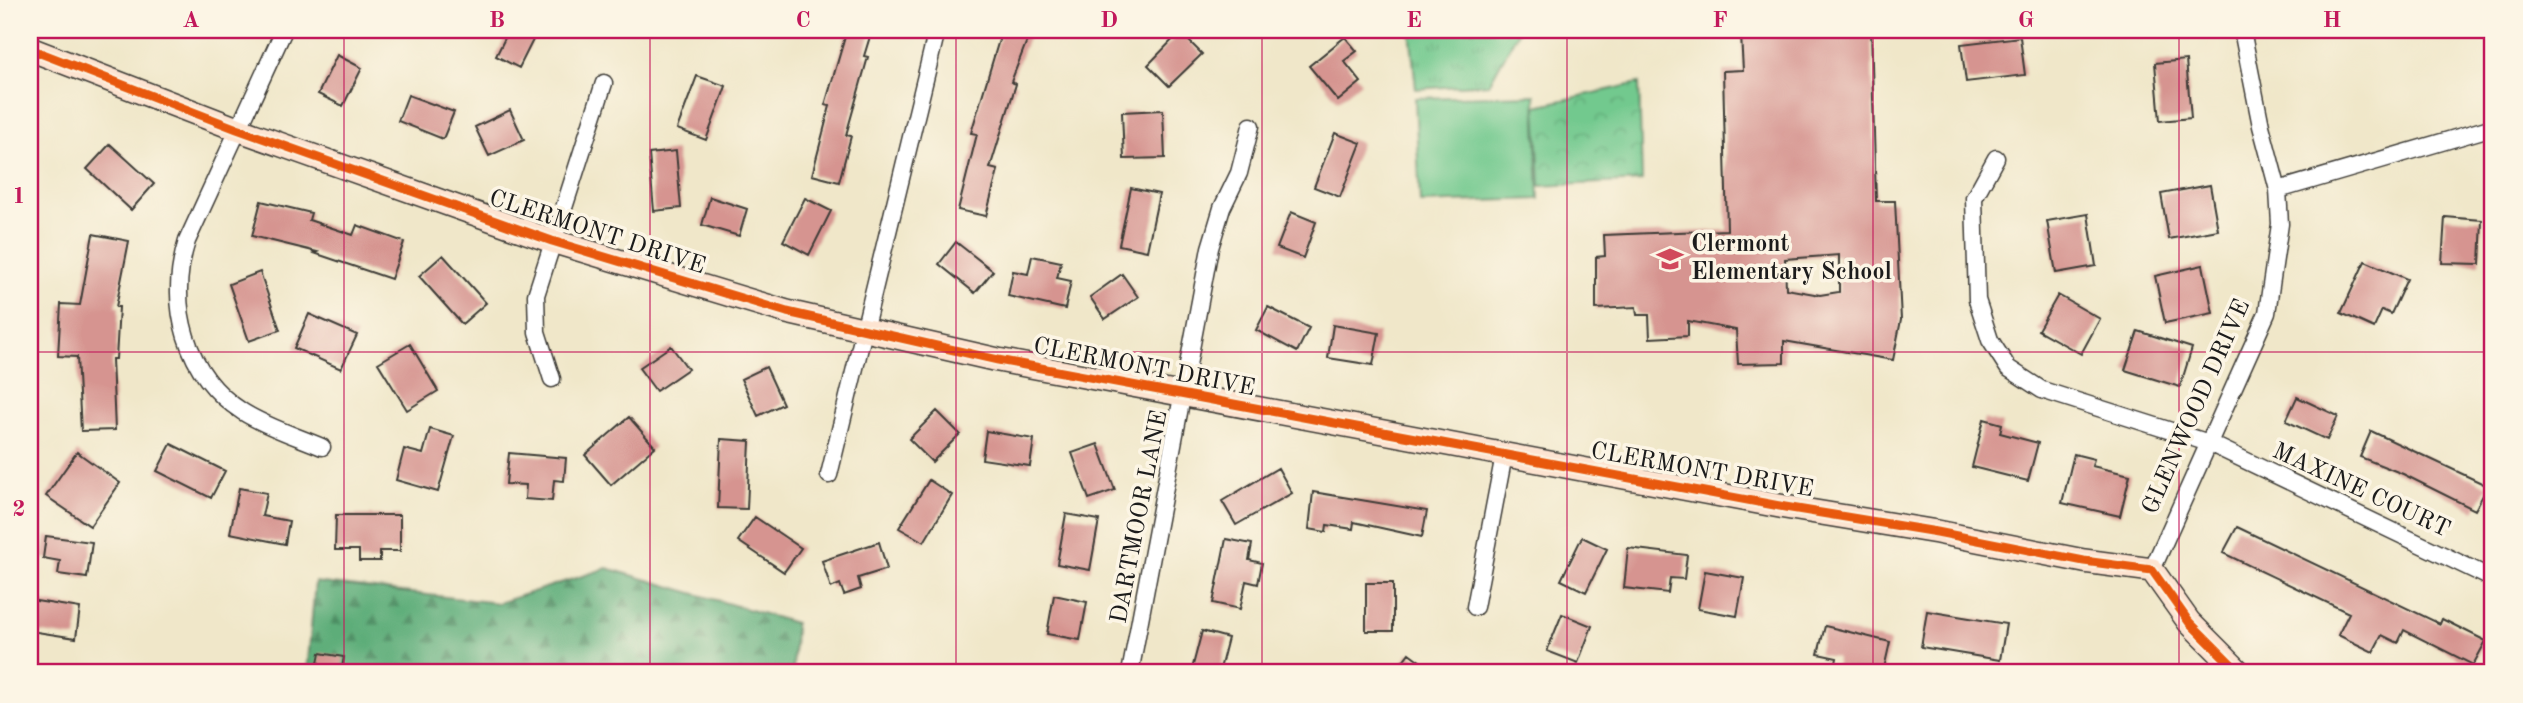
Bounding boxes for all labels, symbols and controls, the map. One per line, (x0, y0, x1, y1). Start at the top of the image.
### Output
text: A (182, 9, 200, 32)
text: B (489, 9, 505, 32)
text: C (795, 9, 811, 32)
text: D (1100, 9, 1118, 32)
text: E (1406, 9, 1422, 32)
text: F (1712, 9, 1728, 32)
text: G (2018, 9, 2034, 32)
text: H (2323, 9, 2341, 32)
text: 1 (12, 185, 26, 208)
street label: CLERMONT DRIVE (486, 187, 708, 279)
place label: Clermont Elementary School (1691, 233, 1892, 285)
school or university icon: Clermont Elementary School (1655, 244, 1685, 274)
street label: GLENWOOD DRIVE (2139, 296, 2255, 518)
street label: CLERMONT DRIVE (1031, 335, 1257, 401)
street label: DARTMOOR LANE (1108, 408, 1172, 626)
street label: MAXINE COURT (2269, 439, 2453, 543)
street label: CLERMONT DRIVE (1589, 440, 1815, 502)
text: 2 (12, 498, 26, 521)

